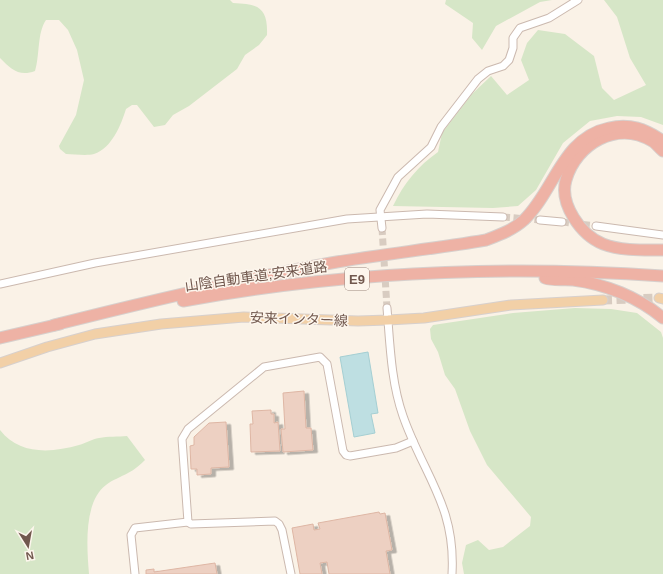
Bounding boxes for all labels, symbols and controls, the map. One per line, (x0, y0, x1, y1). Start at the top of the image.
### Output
street label: 山陰自動車道;安来道路 (184, 258, 328, 294)
road number: E9 (345, 268, 369, 290)
street label: 安来インター線 (250, 309, 348, 329)
north arrow (8, 526, 48, 566)
text: N (25, 549, 35, 562)

